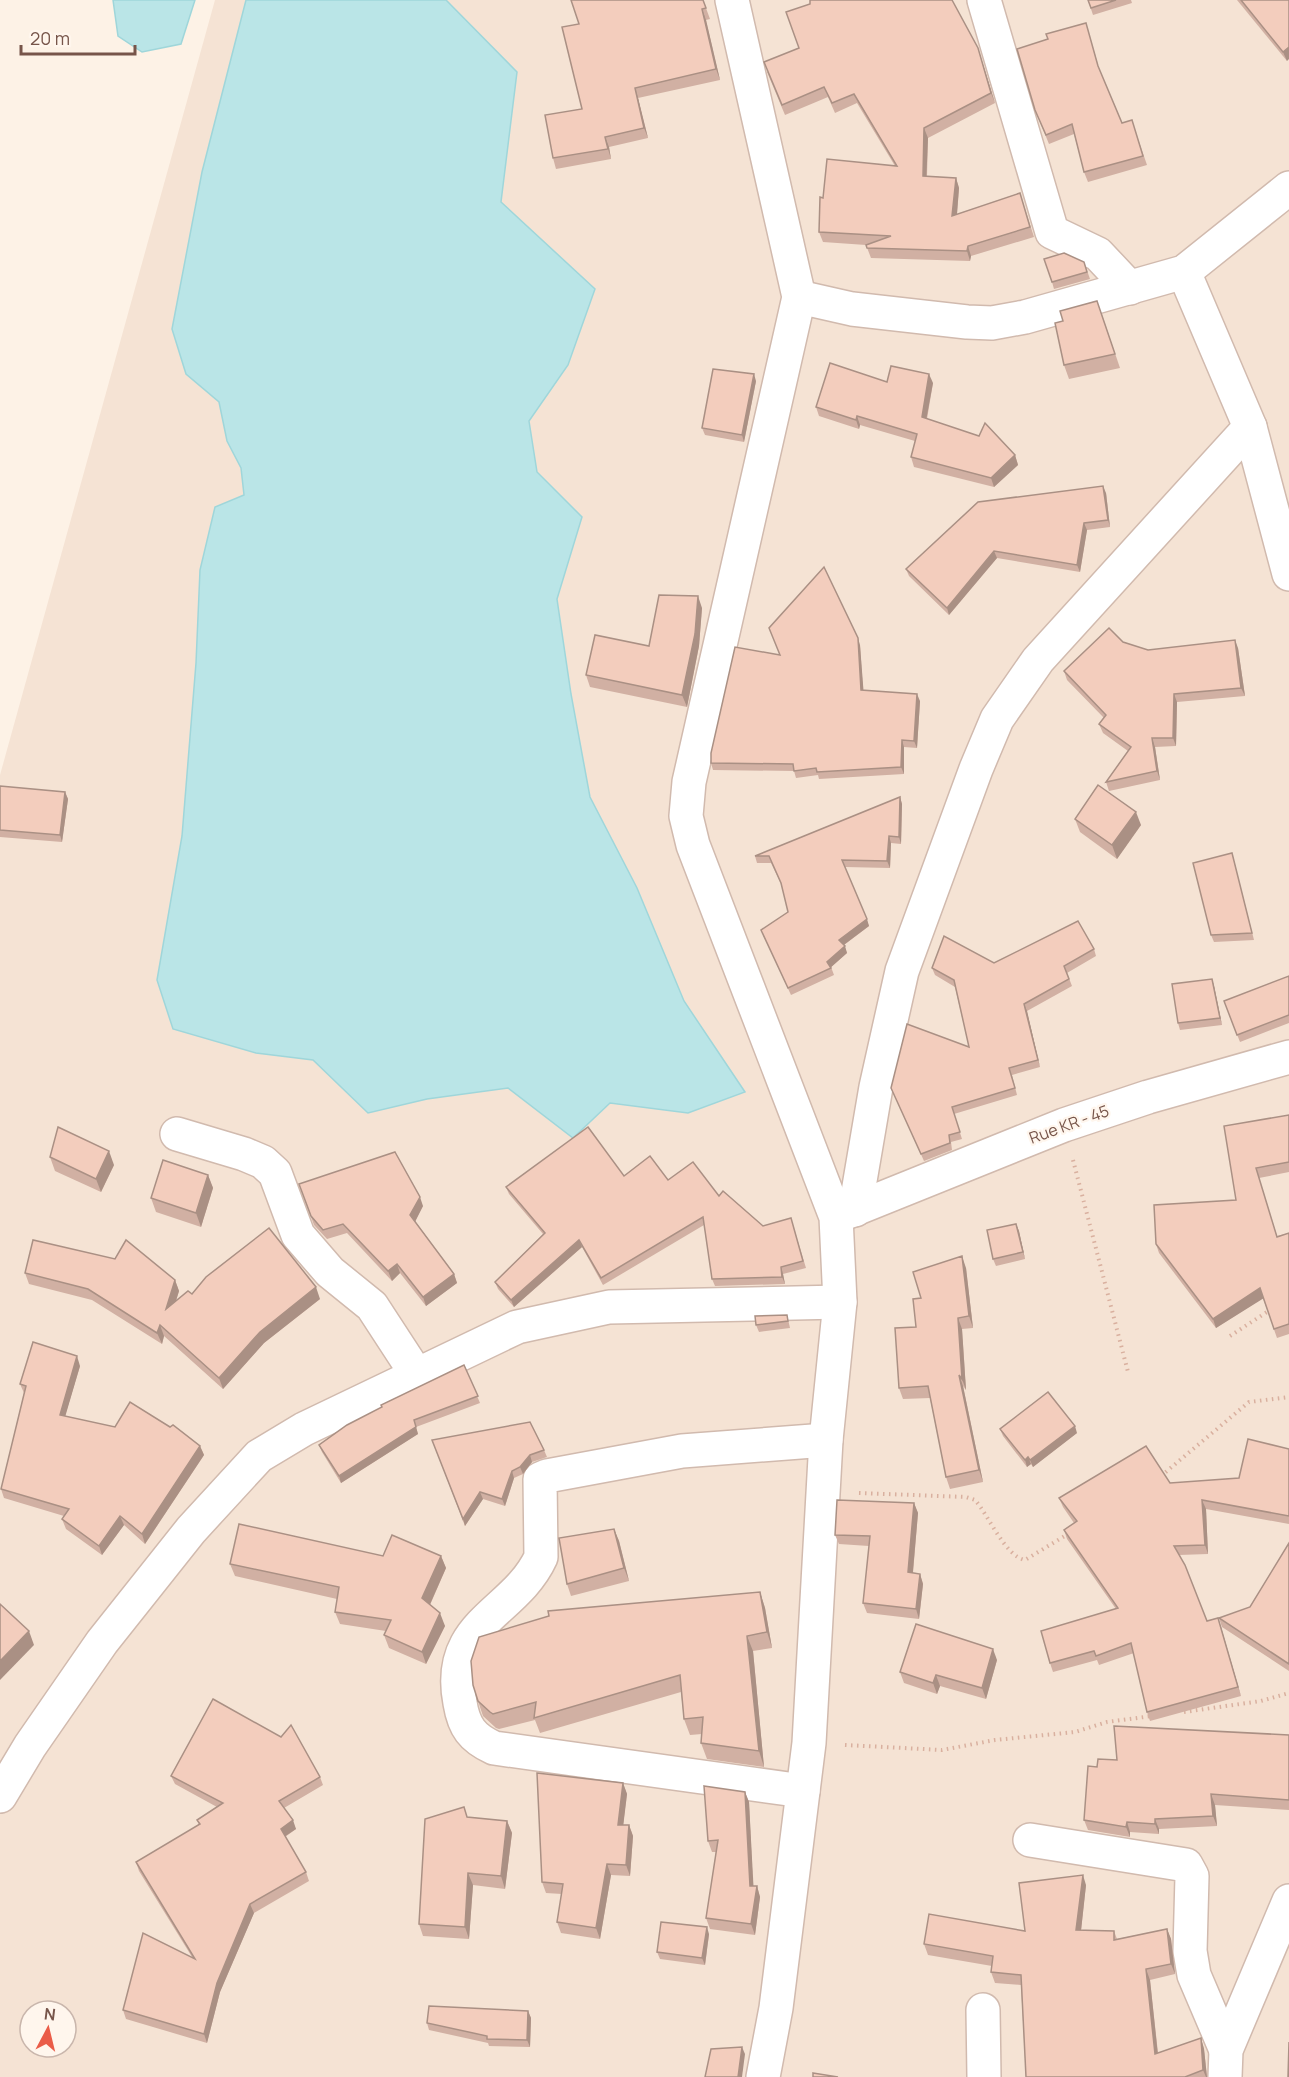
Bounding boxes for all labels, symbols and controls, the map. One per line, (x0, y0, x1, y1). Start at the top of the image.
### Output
scale bar (21, 18, 135, 56)
text: 20 m (30, 26, 70, 50)
street label: Rue KR - 45 (1026, 1099, 1112, 1149)
north arrow (18, 1999, 78, 2059)
text: N (43, 2002, 57, 2026)

